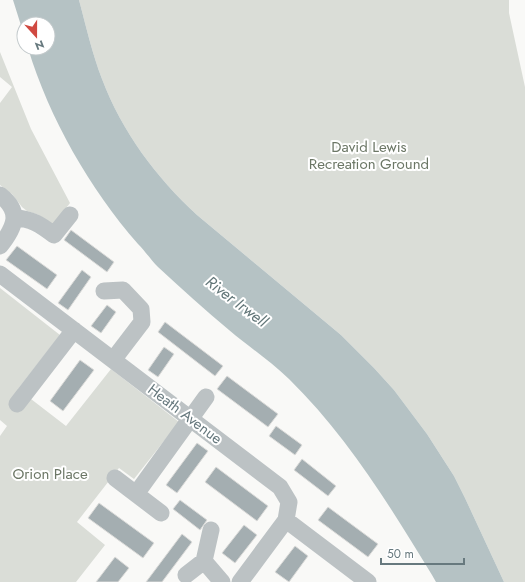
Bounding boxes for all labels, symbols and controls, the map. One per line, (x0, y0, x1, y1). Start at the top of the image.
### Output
north arrow (16, 16, 56, 56)
text: N (33, 36, 47, 54)
park label: David Lewis Recreation Ground (309, 136, 429, 175)
water label: River Irwell (201, 270, 274, 333)
street label: Heath Avenue (143, 379, 227, 450)
park label: Orion Place (12, 463, 88, 485)
scale bar (381, 540, 464, 566)
text: 50 m (387, 545, 414, 563)

